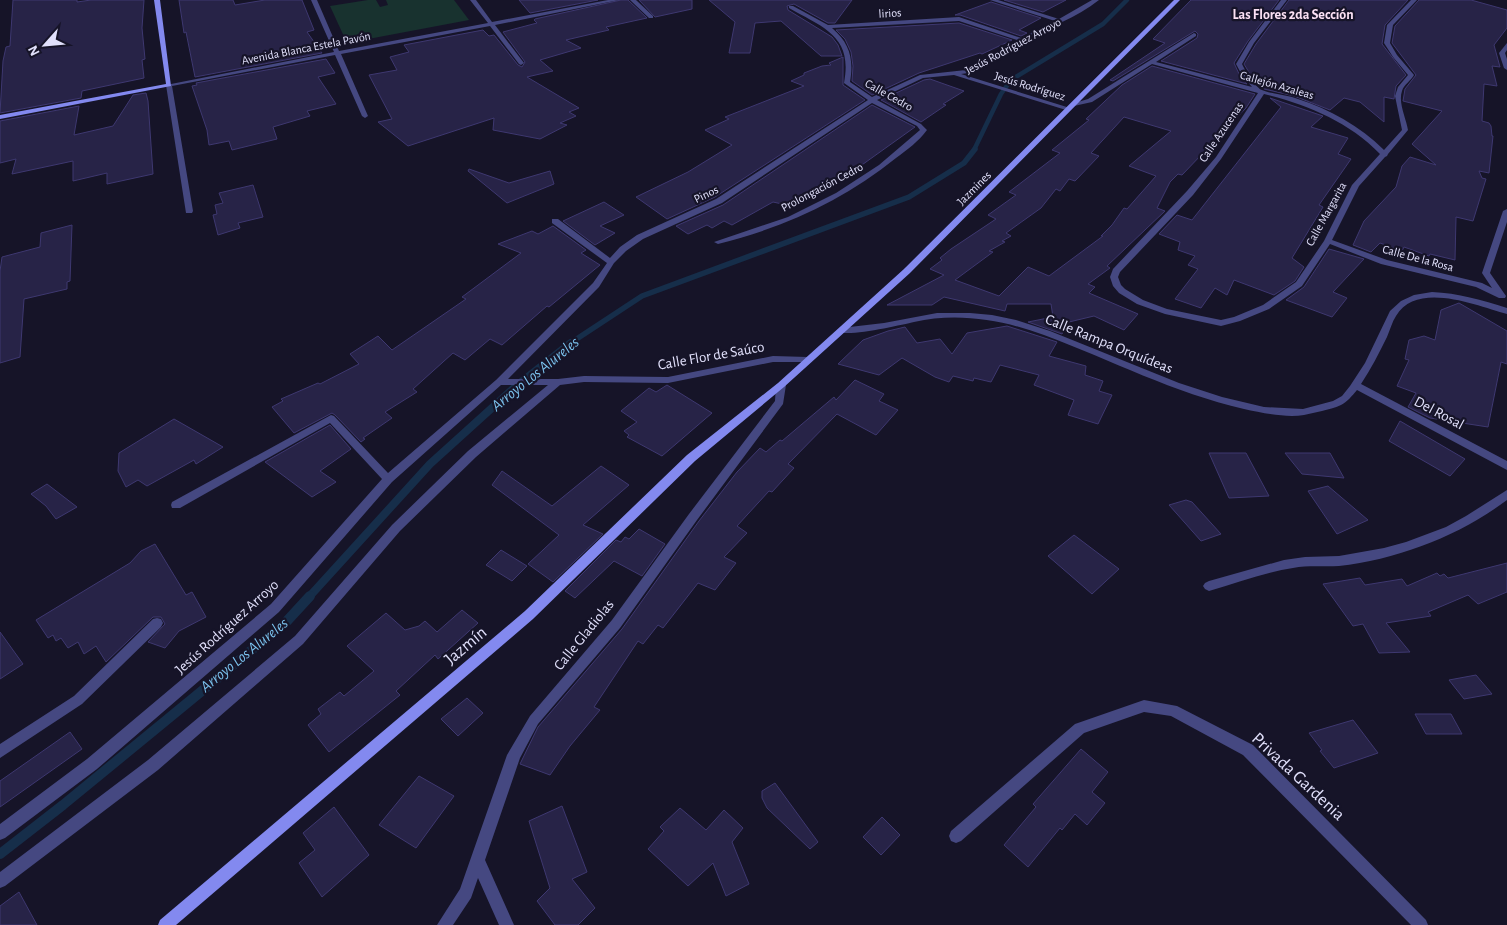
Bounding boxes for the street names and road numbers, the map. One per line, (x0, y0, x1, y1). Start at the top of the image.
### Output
street label: lirios (878, 6, 902, 20)
street label: Jesús Rodríguez Arroyo (963, 16, 1063, 77)
street label: Avenida Blanca Estela Pavón (240, 30, 372, 66)
street label: Callejón Azaleas (1238, 69, 1315, 102)
street label: Jesús Rodríguez (993, 70, 1067, 103)
street label: Calle Cedro (863, 77, 915, 113)
street label: Calle Azucenas (1197, 100, 1245, 164)
street label: Prolongación Cedro (779, 160, 865, 214)
street label: Jazmines (955, 169, 993, 207)
street label: Calle Margarita (1304, 180, 1349, 248)
street label: Pinos (692, 183, 720, 205)
street label: Calle De la Rosa (1381, 243, 1455, 273)
street label: Calle Rampa Orquídeas (1043, 312, 1175, 376)
street label: Calle Flor de Saúco (657, 339, 765, 373)
street label: Del Rosal (1412, 394, 1466, 432)
street label: Jesús Rodríguez Arroyo (172, 577, 282, 677)
street label: Calle Gladiolas (551, 597, 617, 673)
street label: Jazmín (441, 623, 491, 669)
street label: Privada Gardenia (1248, 730, 1348, 824)

